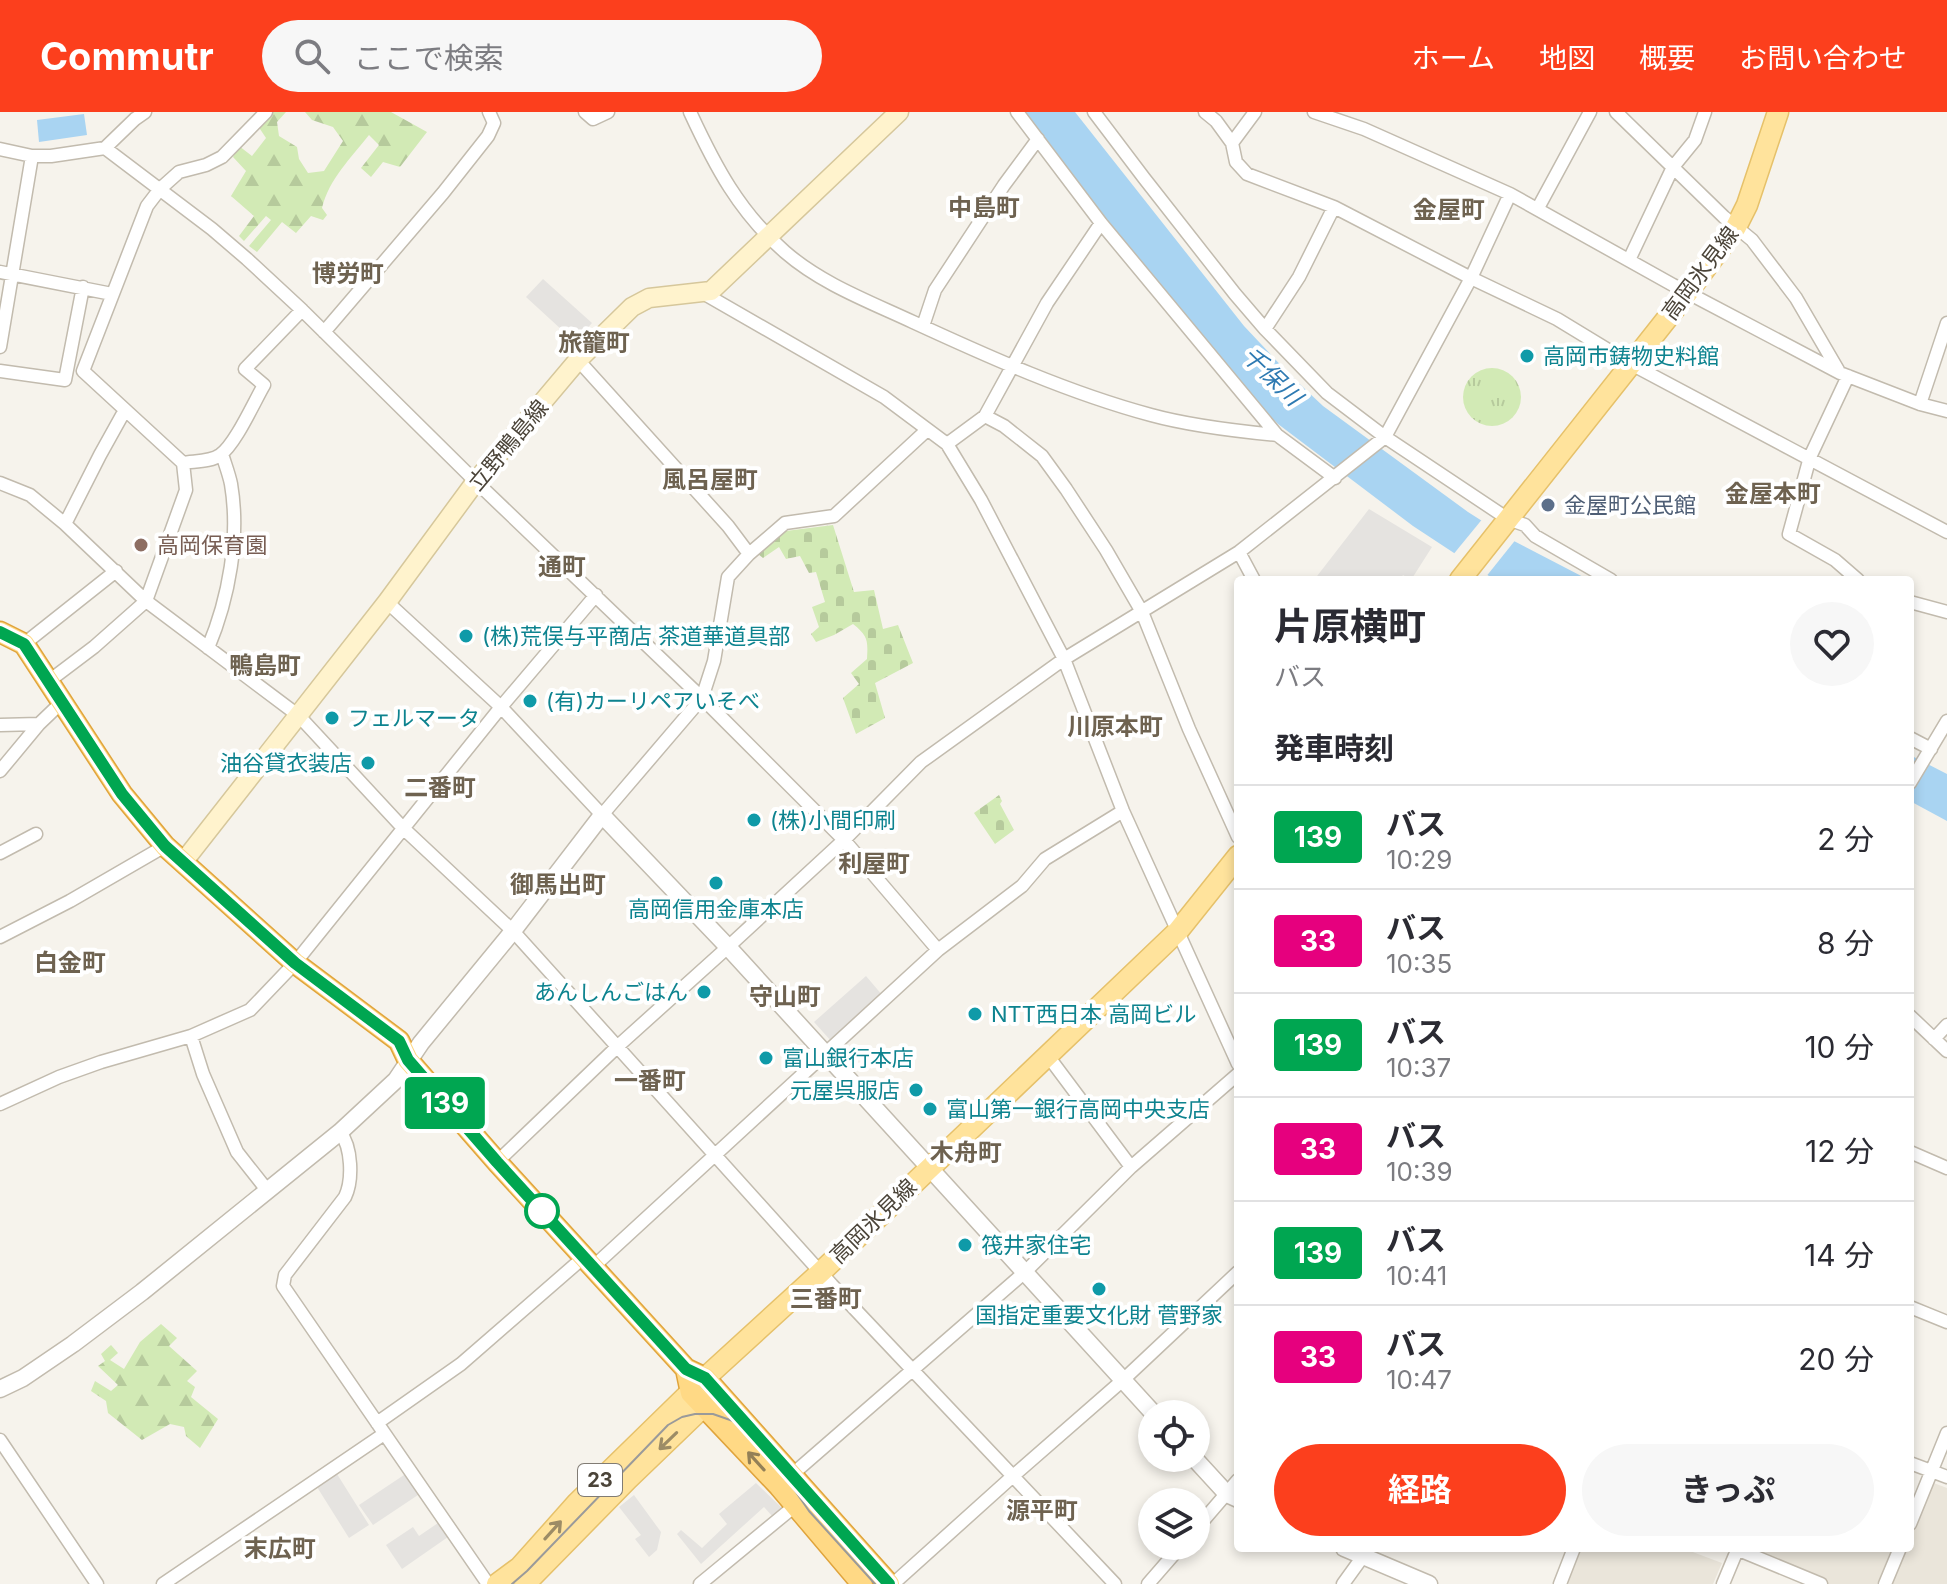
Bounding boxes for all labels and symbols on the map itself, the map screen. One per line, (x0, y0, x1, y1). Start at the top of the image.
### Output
district label: 中島町 (948, 193, 1020, 222)
district label: 金屋町 (1413, 195, 1485, 224)
street label: 高岡氷見線 (1657, 221, 1743, 325)
district label: 博労町 (312, 259, 384, 288)
district label: 旅籠町 (558, 328, 630, 357)
water label: 千保川 (1236, 341, 1310, 414)
place label: 高岡市鋳物史料館 (1543, 343, 1719, 369)
marker: 高岡市鋳物史料館 (1518, 347, 1536, 365)
street label: 立野鴨島線 (463, 395, 553, 495)
district label: 風呂屋町 (662, 465, 758, 494)
district label: 金屋本町 (1725, 479, 1821, 508)
place label: 金屋町公民館 (1564, 492, 1696, 518)
marker: 金屋町公民館 (1539, 496, 1557, 514)
place label: 高岡保育園 (157, 532, 267, 558)
marker: 高岡保育園 (132, 536, 150, 554)
district label: 通町 (538, 552, 586, 581)
place label: (株)荒俣与平商店 茶道華道具部 (482, 623, 790, 649)
marker: (株)荒俣与平商店 茶道華道具部 (457, 627, 475, 645)
district label: 鴨島町 (229, 651, 301, 680)
place label: (有)カーリペアいそべ (546, 688, 760, 714)
marker: (有)カーリペアいそべ (521, 692, 539, 710)
place label: フェルマータ (348, 705, 480, 731)
marker: フェルマータ (323, 709, 341, 727)
district label: 川原本町 (1067, 712, 1163, 741)
place label: 油谷貸衣装店 (220, 750, 352, 776)
marker: 油谷貸衣装店 (359, 754, 377, 772)
district label: 二番町 (404, 773, 476, 802)
place label: (株)小間印刷 (770, 807, 896, 833)
marker: (株)小間印刷 (745, 811, 763, 829)
district label: 利屋町 (838, 849, 910, 878)
district label: 御馬出町 (510, 870, 606, 899)
marker: 高岡信用金庫本店 (707, 874, 725, 892)
place label: 高岡信用金庫本店 (628, 896, 804, 922)
district label: 白金町 (34, 948, 106, 977)
place label: あんしんごはん (534, 979, 688, 1005)
district label: 守山町 (749, 982, 821, 1011)
marker: あんしんごはん (695, 983, 713, 1001)
place label: NTT西日本 高岡ビル (991, 1001, 1196, 1027)
marker: NTT西日本 高岡ビル (966, 1005, 984, 1023)
place label: 富山銀行本店 (782, 1045, 914, 1071)
marker: 富山銀行本店 (757, 1049, 775, 1067)
district label: 一番町 (614, 1066, 686, 1095)
line badge: 139 (399, 1077, 491, 1129)
place label: 元屋呉服店 (790, 1077, 900, 1103)
marker: 元屋呉服店 (907, 1081, 925, 1099)
place label: 富山第一銀行高岡中央支店 (946, 1096, 1210, 1122)
marker: 富山第一銀行高岡中央支店 (921, 1100, 939, 1118)
district label: 木舟町 (930, 1138, 1002, 1167)
street label: 高岡氷見線 (824, 1173, 922, 1269)
unlabelled marker (525, 1194, 559, 1228)
place label: 筏井家住宅 (981, 1232, 1091, 1258)
marker: 筏井家住宅 (956, 1236, 974, 1254)
marker: 国指定重要文化財 菅野家 (1090, 1280, 1108, 1298)
district label: 三番町 (790, 1284, 862, 1313)
place label: 国指定重要文化財 菅野家 (975, 1302, 1223, 1328)
one-way arrow (658, 1431, 678, 1450)
one-way arrow (748, 1452, 766, 1472)
road number: 23 (578, 1464, 622, 1496)
district label: 源平町 (1006, 1496, 1078, 1525)
one-way arrow (544, 1520, 562, 1540)
district label: 末広町 (244, 1534, 316, 1563)

